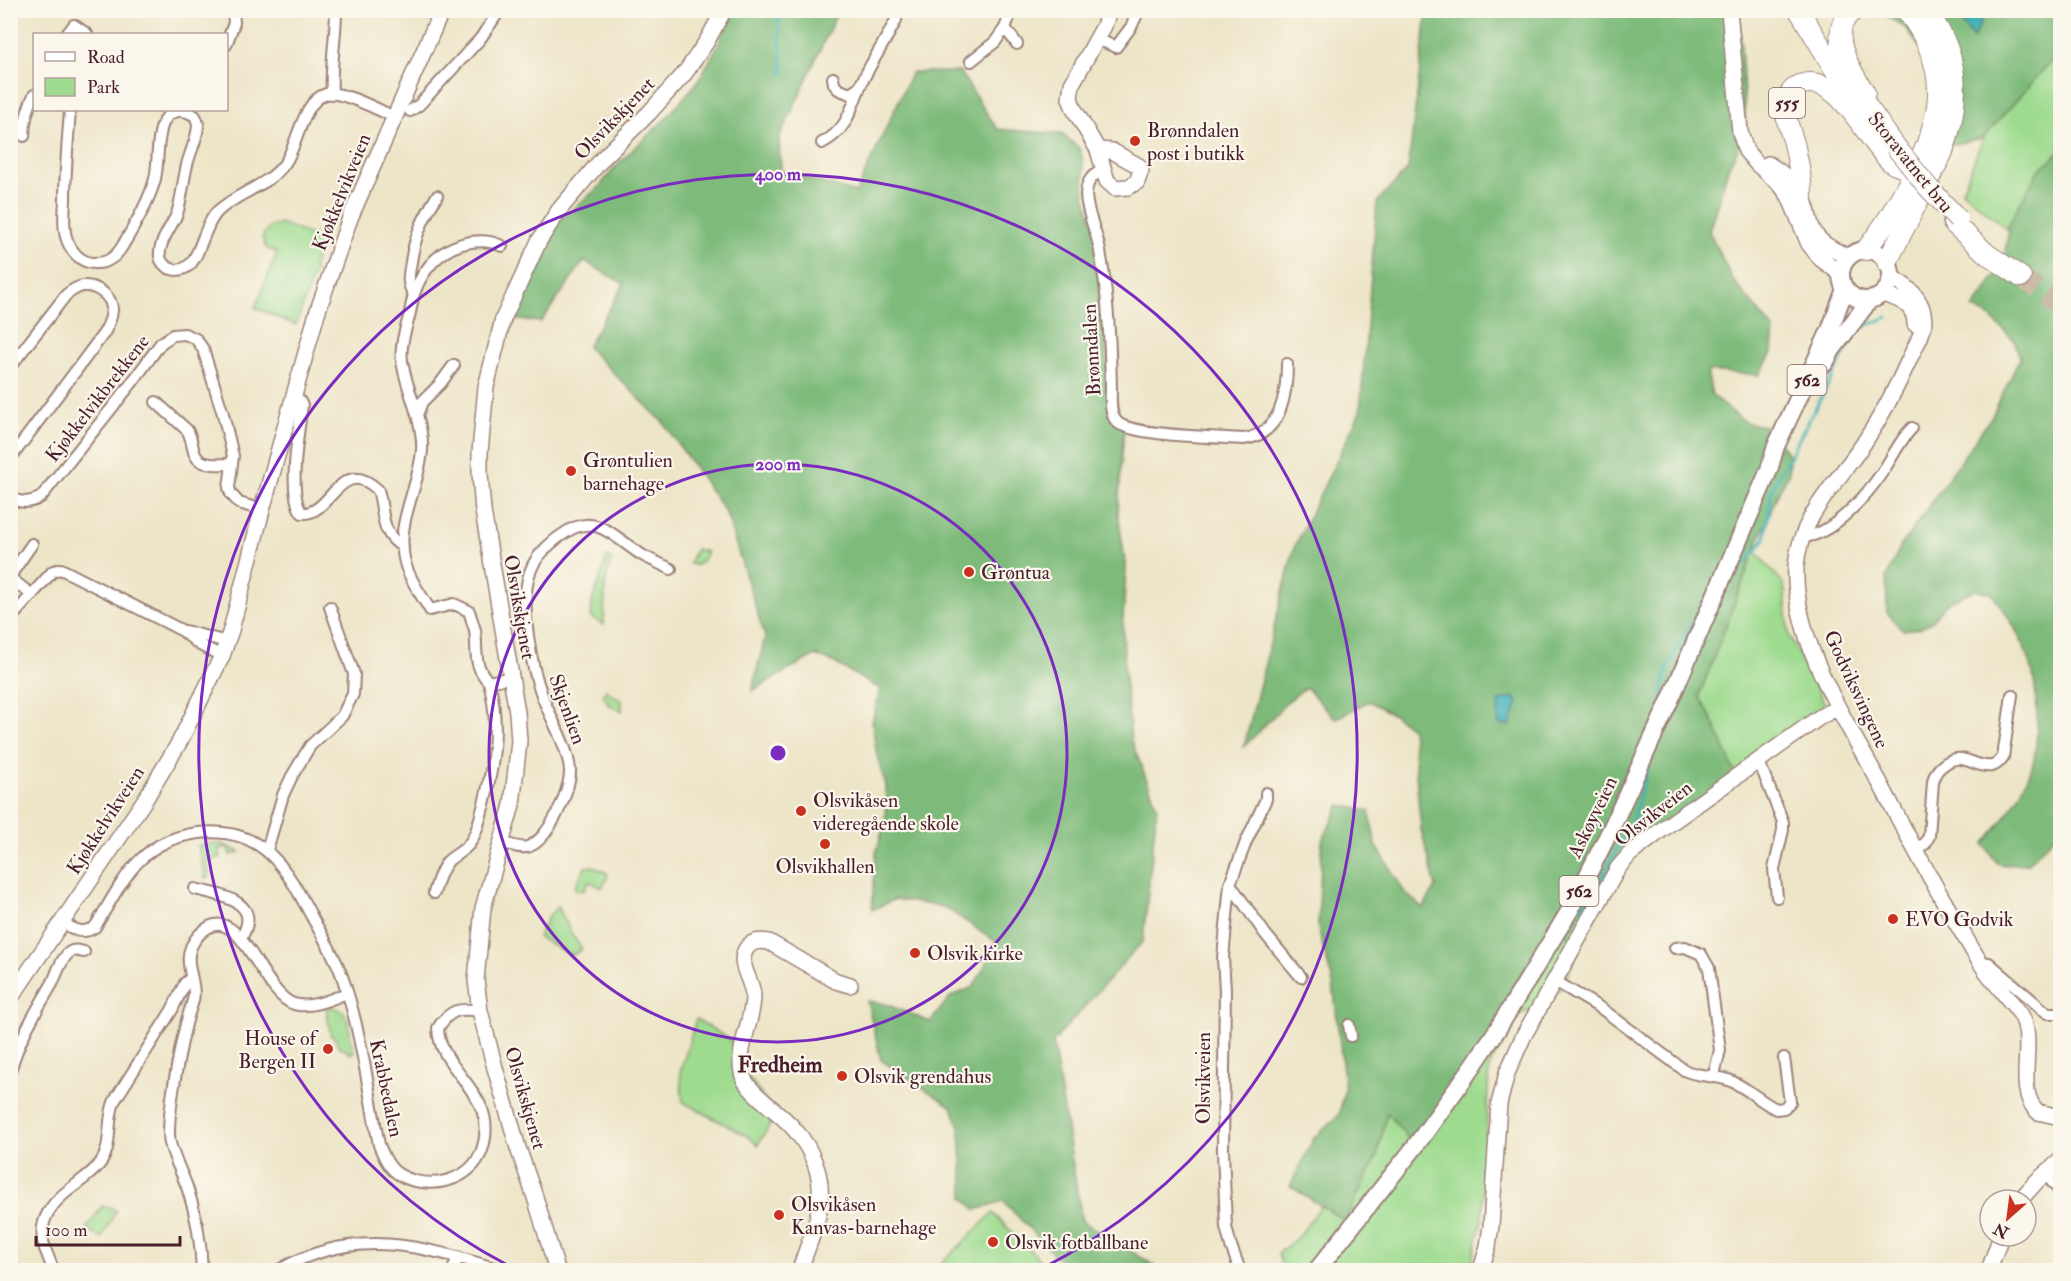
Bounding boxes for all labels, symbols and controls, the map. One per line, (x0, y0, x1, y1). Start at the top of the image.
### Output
legend (33, 33, 228, 111)
text: Road (87, 46, 125, 69)
street label: Olsvikskjenet (569, 71, 660, 165)
text: Park (87, 76, 120, 99)
road number: 555 (1769, 88, 1805, 118)
street label: Storavatnet bru (1862, 107, 1959, 218)
place label: Brønndalen post i butikk (1146, 118, 1245, 167)
street label: Kjøkkelvikveien (307, 130, 376, 255)
marker: Brønndalen post i butikk (1128, 134, 1142, 148)
text: 400 m (754, 163, 802, 186)
street label: Brønndalen (1077, 303, 1106, 397)
street label: Kjøkkelvikbrekkene (40, 330, 155, 467)
road number: 562 (1788, 365, 1826, 395)
place label: Grøntulien barnehage (583, 448, 673, 496)
text: 200 m (755, 453, 802, 476)
marker: Grøntulien barnehage (564, 464, 578, 478)
street label: Olsvikskjenet (498, 553, 541, 662)
place label: Grøntua (981, 560, 1051, 585)
marker: Grøntua (962, 565, 976, 579)
street label: Godviksvingene (1818, 626, 1895, 752)
street label: Skjenlien (543, 671, 592, 748)
centre of rings (768, 743, 788, 763)
street label: Kjøkkelvikveien (61, 761, 150, 879)
street label: Askøyveien (1562, 772, 1623, 863)
street label: Olsvikveien (1609, 775, 1697, 852)
place label: Olsvikåsen videregående skole (812, 788, 959, 836)
marker: Olsvikåsen videregående skole (794, 804, 808, 818)
marker: Olsvikhallen (818, 837, 832, 851)
place label: Olsvikhallen (775, 854, 875, 879)
road number: 562 (1560, 876, 1598, 906)
place label: EVO Godvik (1905, 907, 2014, 932)
marker: EVO Godvik (1886, 912, 1900, 926)
place label: Olsvik kirke (927, 941, 1023, 966)
marker: Olsvik kirke (908, 946, 922, 960)
place label: House of Bergen II (238, 1026, 320, 1074)
street label: Olsvikveien (1191, 1032, 1216, 1124)
street label: Krabbedalen (364, 1037, 409, 1139)
marker: House of Bergen II (321, 1042, 335, 1056)
street label: Olsvikskjenet (499, 1044, 552, 1153)
district label: Fredheim (737, 1051, 823, 1079)
place label: Olsvik grendahus (854, 1064, 991, 1089)
marker: Olsvik grendahus (835, 1069, 849, 1083)
north arrow (1978, 1188, 2038, 1248)
place label: Olsvikåsen Kanvas-barnehage (791, 1192, 936, 1240)
marker: Olsvikåsen Kanvas-barnehage (772, 1208, 786, 1222)
scale bar (36, 1209, 180, 1247)
text: N (1990, 1218, 2013, 1243)
text: 100 m (45, 1219, 88, 1242)
place label: Olsvik fotballbane (1005, 1230, 1148, 1255)
marker: Olsvik fotballbane (986, 1235, 1000, 1249)

